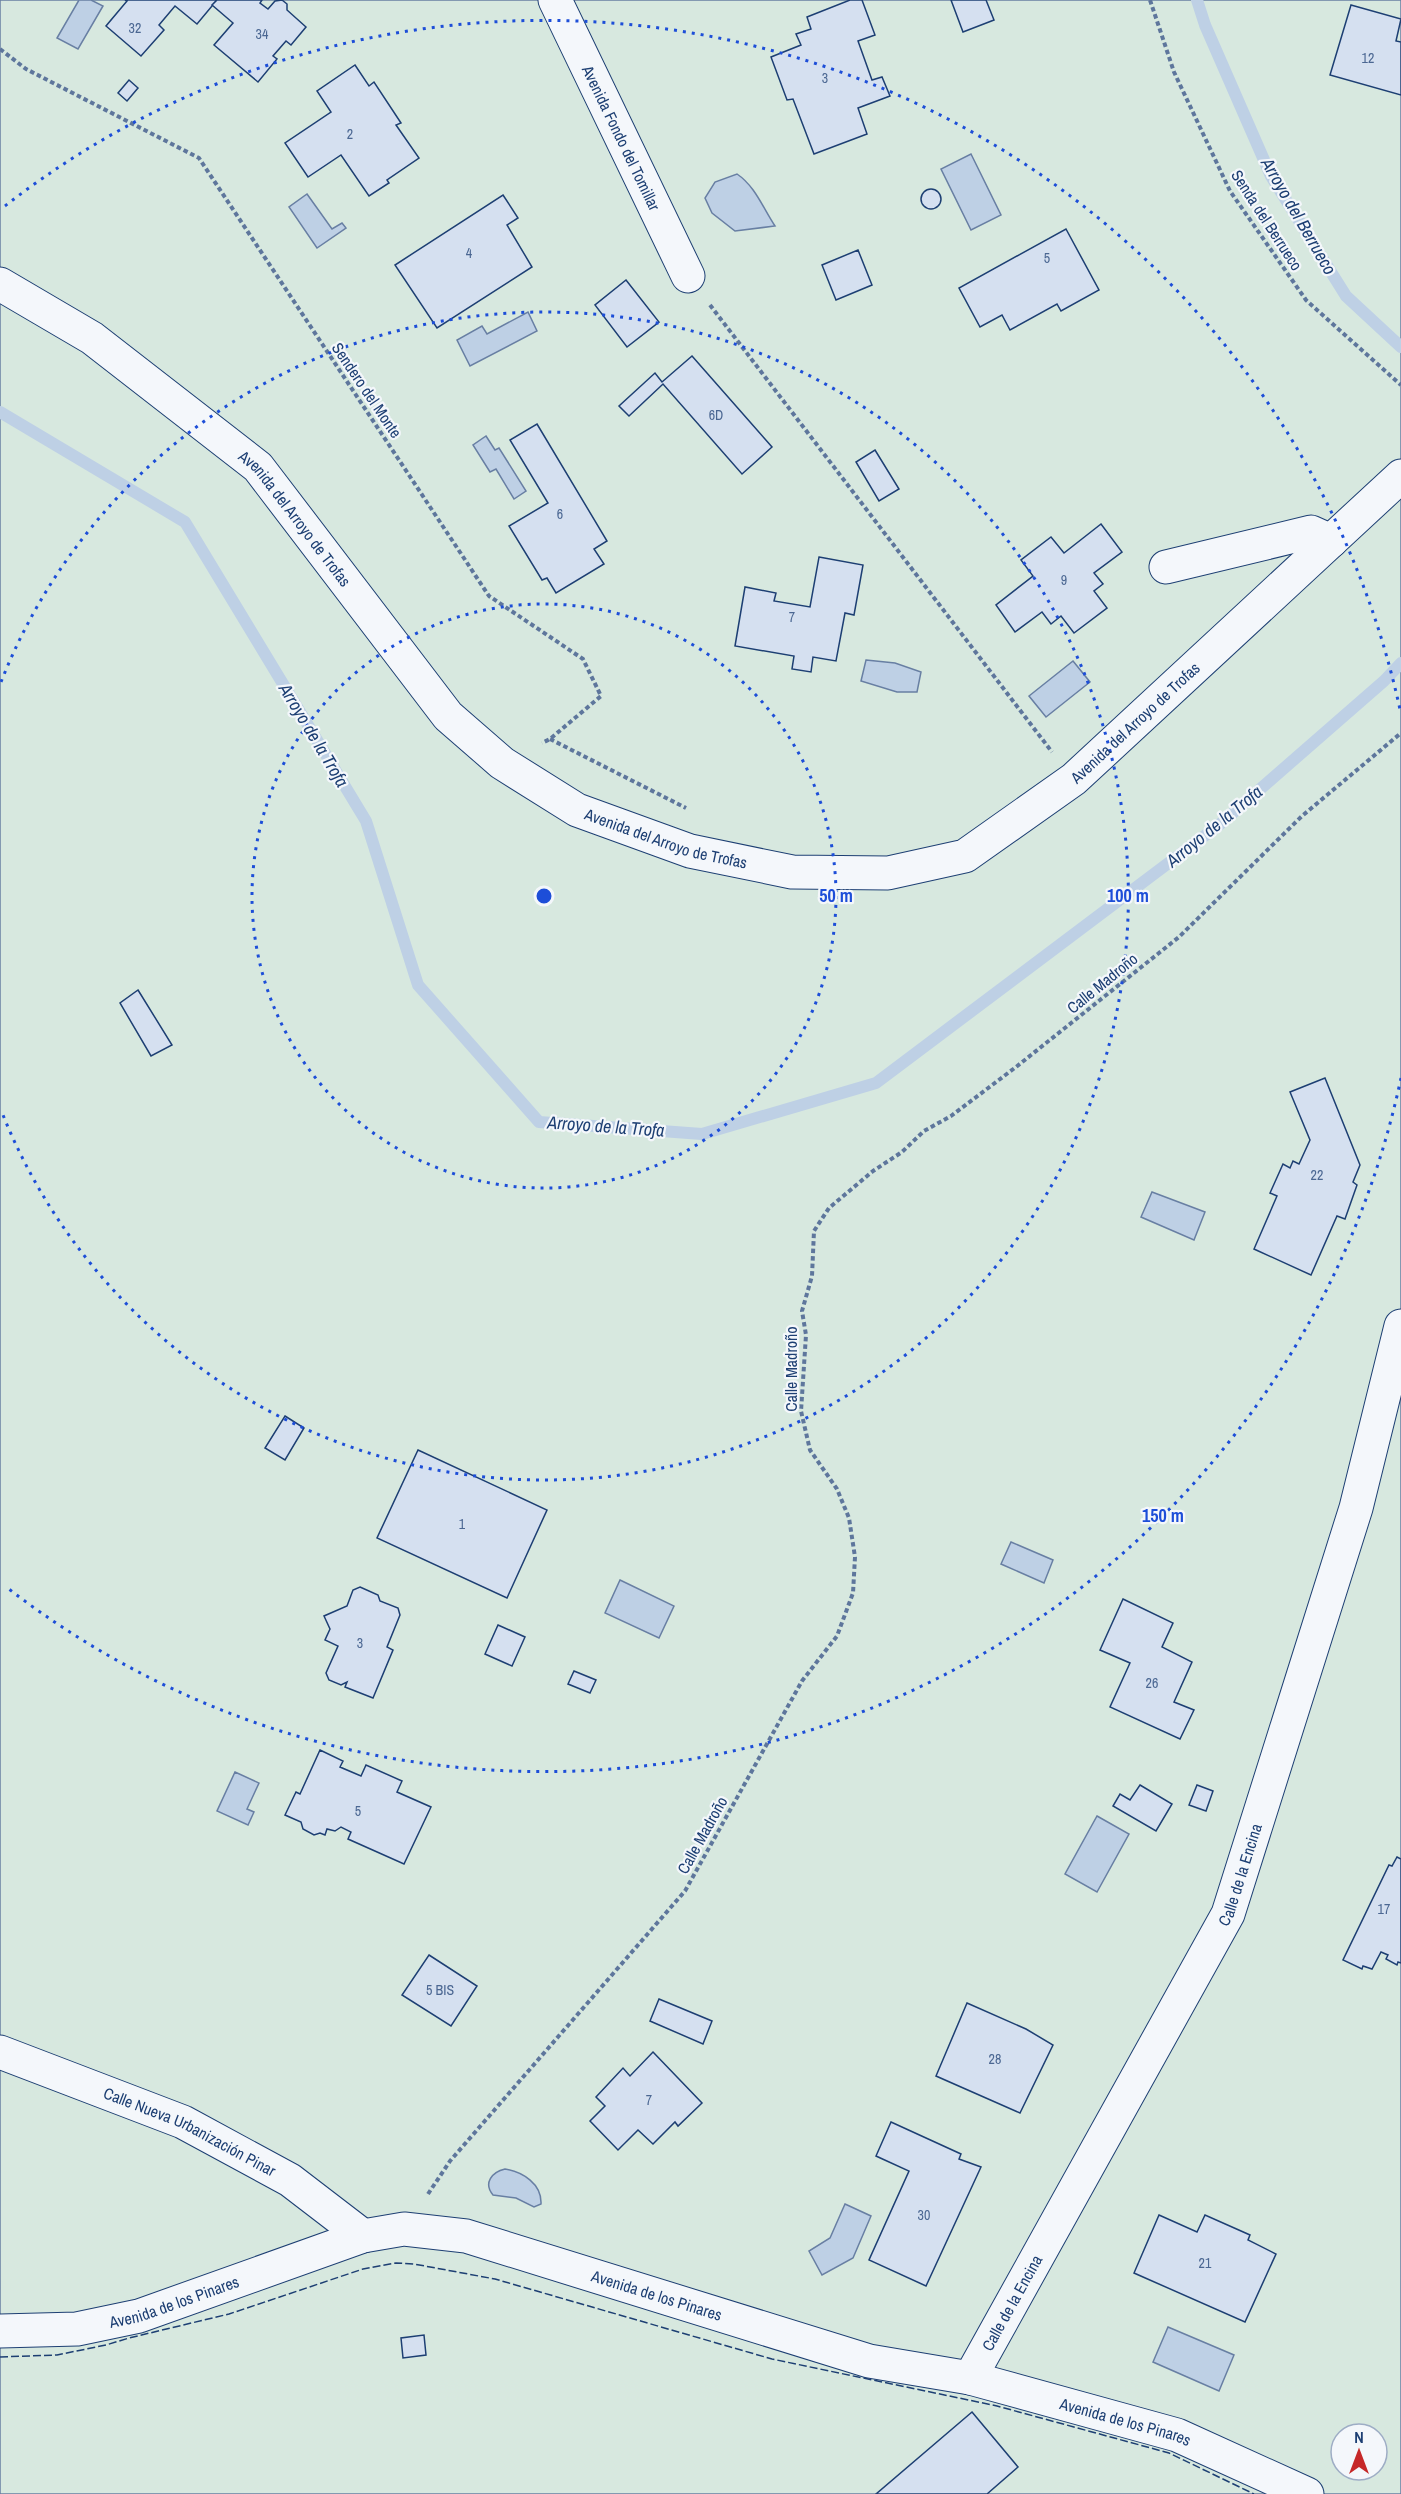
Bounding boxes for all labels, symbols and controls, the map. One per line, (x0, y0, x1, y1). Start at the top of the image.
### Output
house number: 32 (129, 19, 141, 37)
house number: 34 (256, 25, 269, 43)
house number: 12 (1362, 49, 1374, 67)
street label: Avenida Fondo del Tomillar (577, 61, 666, 215)
house number: 3 (822, 69, 828, 87)
house number: 2 (347, 125, 353, 143)
water label: Arroyo del Berrueco (1255, 152, 1343, 279)
street label: Senda del Berrueco (1226, 165, 1308, 275)
house number: 4 (466, 244, 473, 262)
house number: 5 (1044, 249, 1050, 267)
street label: Sendero del Monte (327, 338, 407, 442)
house number: 6D (709, 406, 723, 424)
street label: Avenida del Arroyo de Trofas (234, 445, 356, 591)
house number: 6 (557, 505, 563, 523)
house number: 9 (1061, 571, 1067, 589)
house number: 7 (789, 608, 795, 626)
street label: Avenida del Arroyo de Trofas (1065, 657, 1204, 789)
water label: Arroyo de la Trofa (273, 677, 355, 792)
water label: Arroyo de la Trofa (1160, 779, 1267, 873)
street label: Avenida del Arroyo de Trofas (581, 802, 749, 873)
text: 50 m (819, 883, 853, 908)
text: 100 m (1107, 883, 1149, 908)
centre of rings (534, 886, 554, 906)
street label: Calle Madroño (1062, 948, 1142, 1018)
water label: Arroyo de la Trofa (546, 1109, 665, 1143)
house number: 22 (1311, 1166, 1323, 1184)
street label: Calle Madroño (780, 1326, 802, 1412)
text: 150 m (1142, 1503, 1184, 1528)
house number: 1 (459, 1515, 466, 1533)
house number: 3 (357, 1634, 363, 1652)
house number: 26 (1146, 1674, 1158, 1692)
street label: Calle Madroño (672, 1792, 732, 1878)
house number: 5 (355, 1802, 361, 1820)
street label: Calle de la Encina (1212, 1820, 1267, 1930)
house number: 17 (1378, 1900, 1390, 1918)
house number: 5 BIS (426, 1981, 454, 1999)
house number: 28 (989, 2050, 1001, 2068)
street label: Calle Nueva Urbanización Pinar (101, 2082, 280, 2182)
house number: 7 (646, 2091, 652, 2109)
house number: 30 (918, 2206, 930, 2224)
street label: Calle de la Encina (976, 2250, 1048, 2355)
house number: 21 (1199, 2254, 1212, 2272)
street label: Avenida de los Pinares (588, 2264, 725, 2326)
street label: Avenida de los Pinares (106, 2270, 242, 2333)
street label: Avenida de los Pinares (1056, 2392, 1195, 2451)
north arrow (1329, 2422, 1389, 2482)
text: N (1354, 2426, 1364, 2448)

